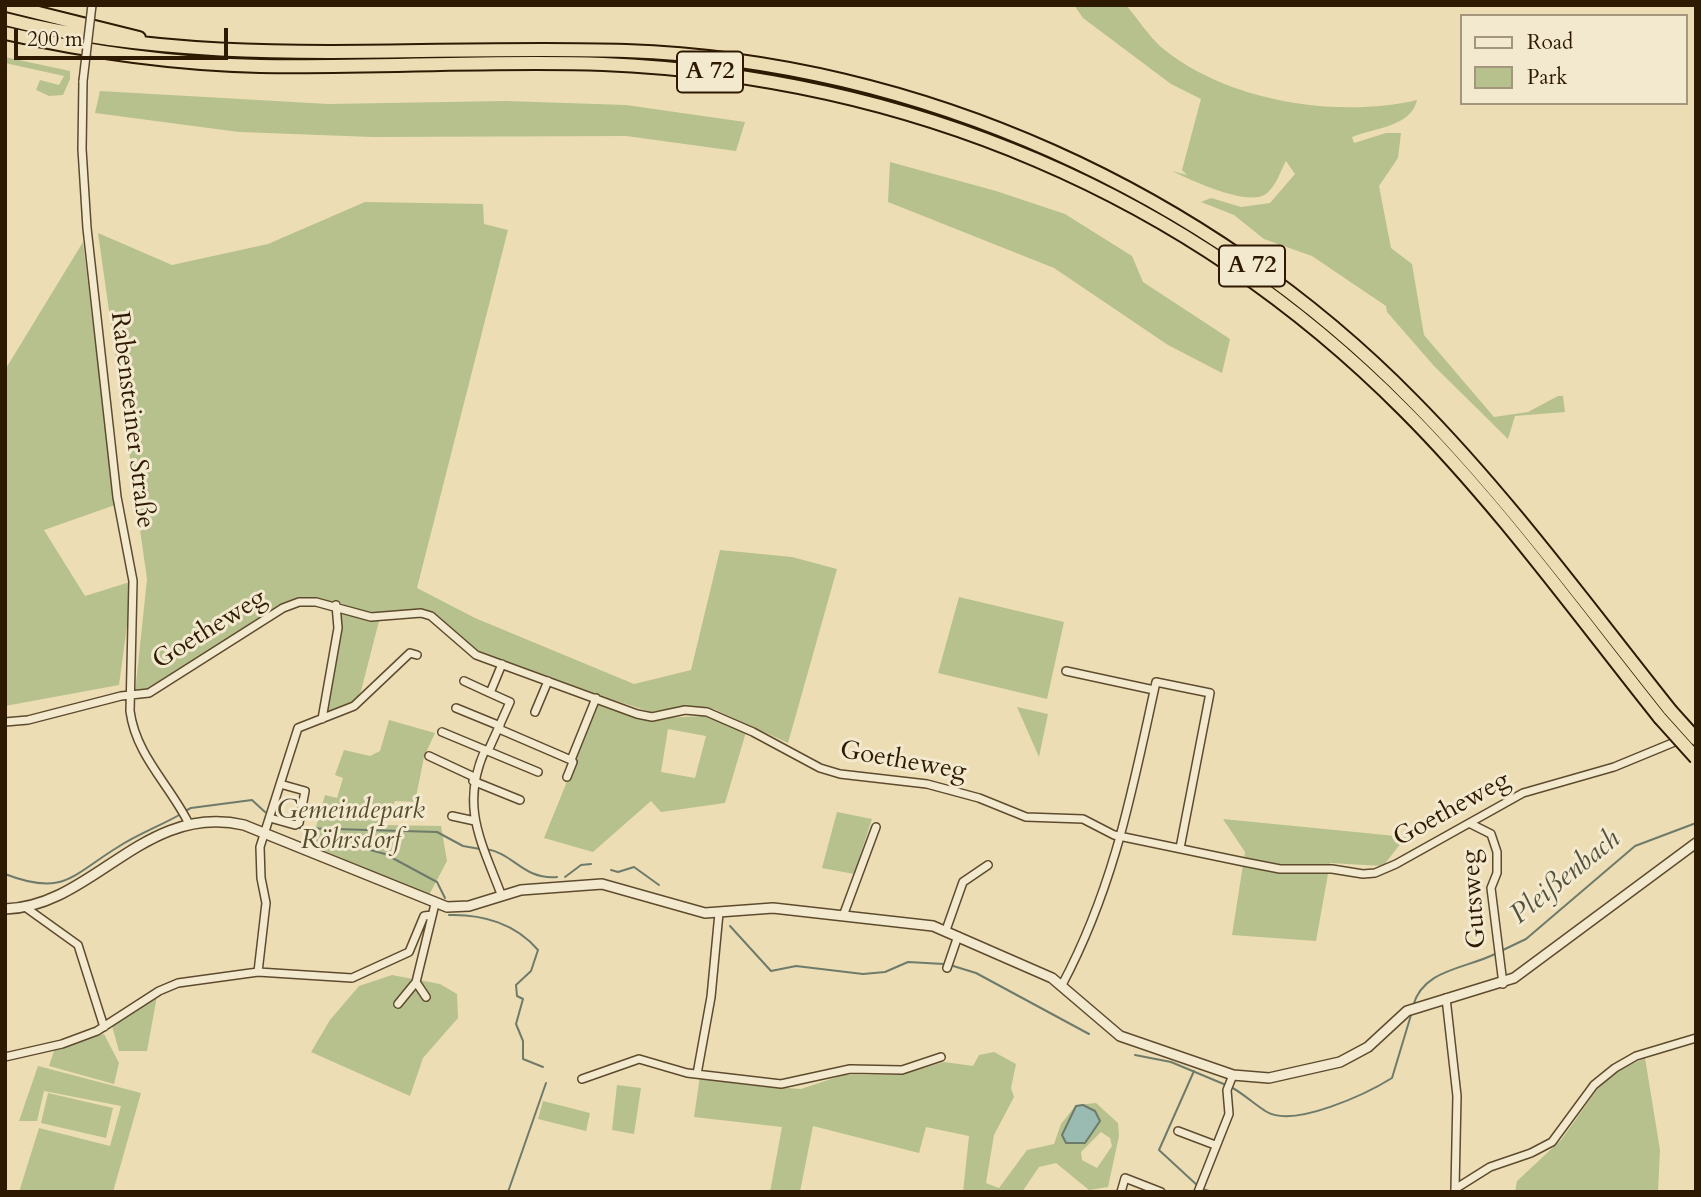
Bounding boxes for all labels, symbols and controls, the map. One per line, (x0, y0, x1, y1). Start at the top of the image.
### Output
scale bar (18, 14, 231, 58)
legend (1460, 14, 1687, 105)
text: 200 m (27, 25, 83, 54)
text: Road (1527, 28, 1573, 57)
road number: A 72 (677, 52, 743, 92)
text: Park (1527, 63, 1567, 92)
road number: A 72 (1219, 246, 1285, 286)
street label: Rabensteiner Straße (102, 310, 160, 530)
street label: Goetheweg (147, 583, 273, 677)
street label: Goetheweg (837, 736, 969, 788)
street label: Goetheweg (1388, 765, 1516, 855)
park label: Gemeindepark Röhrsdorf (277, 796, 425, 858)
water label: Pleißenbach (1504, 824, 1628, 932)
street label: Gutsweg (1456, 849, 1494, 949)

